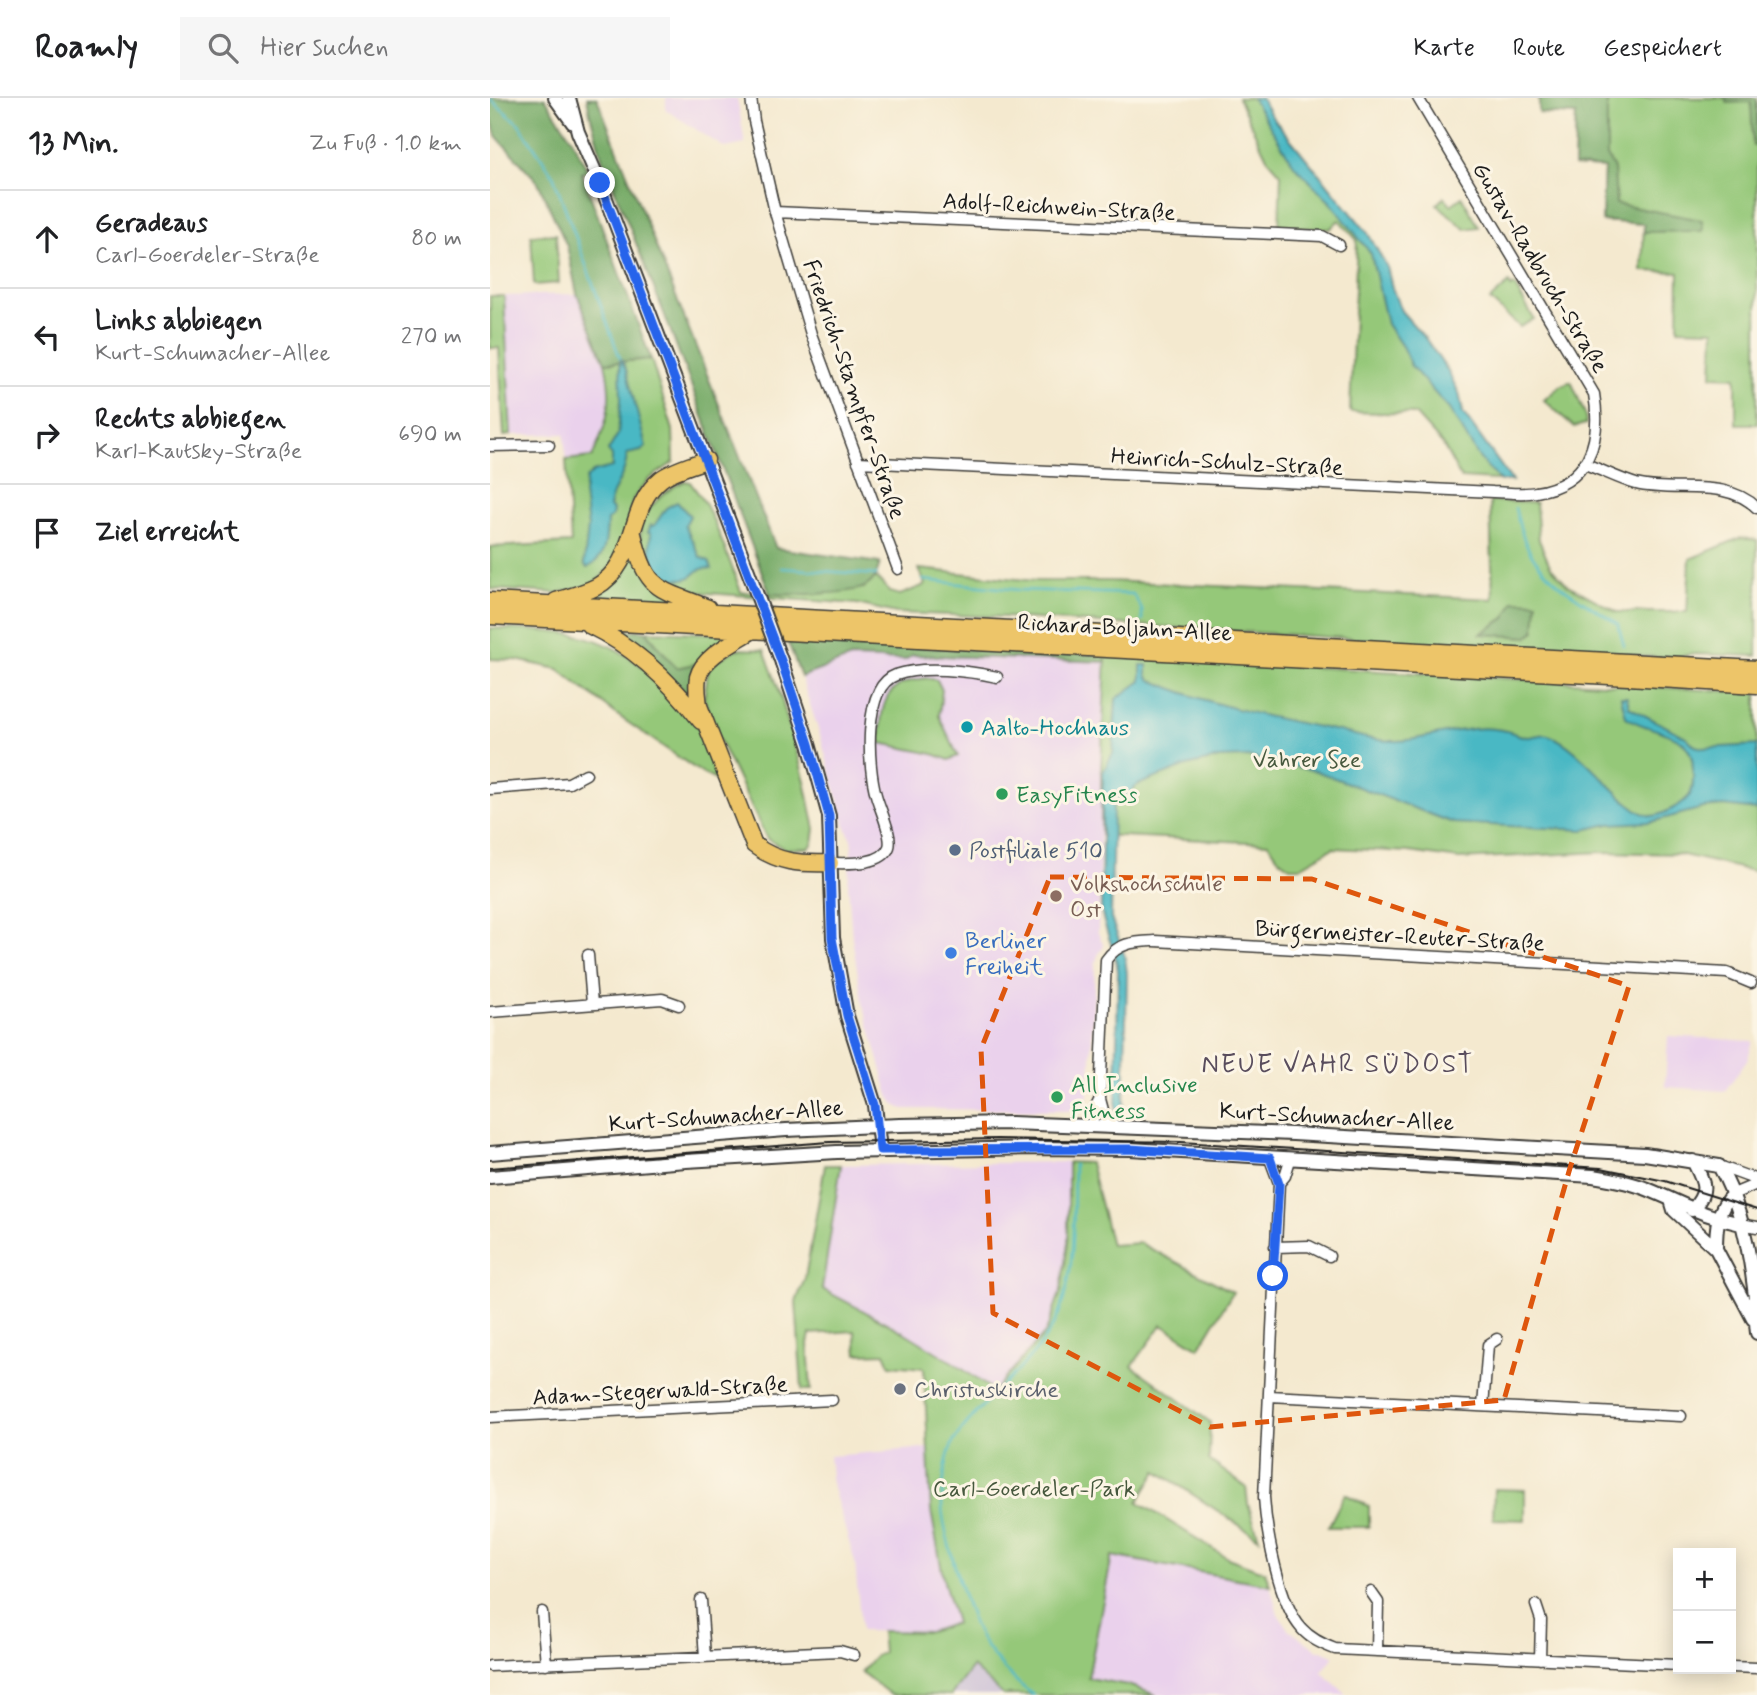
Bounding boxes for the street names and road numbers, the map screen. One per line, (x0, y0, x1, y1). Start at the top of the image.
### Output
street label: Gustav-Radbruch-Straße (1464, 157, 1614, 379)
street label: Adolf-Reichwein-Straße (942, 187, 1176, 229)
street label: Friedrich-Stampfer-Straße (795, 256, 912, 523)
street label: Heinrich-Schulz-Straße (1110, 442, 1344, 484)
street label: Richard-Boljahn-Allee (1017, 608, 1233, 650)
street label: Bürgermeister-Reuter-Straße (1254, 914, 1545, 962)
street label: Kurt-Schumacher-Allee (608, 1094, 845, 1140)
street label: Kurt-Schumacher-Allee (1219, 1097, 1455, 1139)
street label: Adam-Stegerwald-Straße (532, 1370, 789, 1416)

